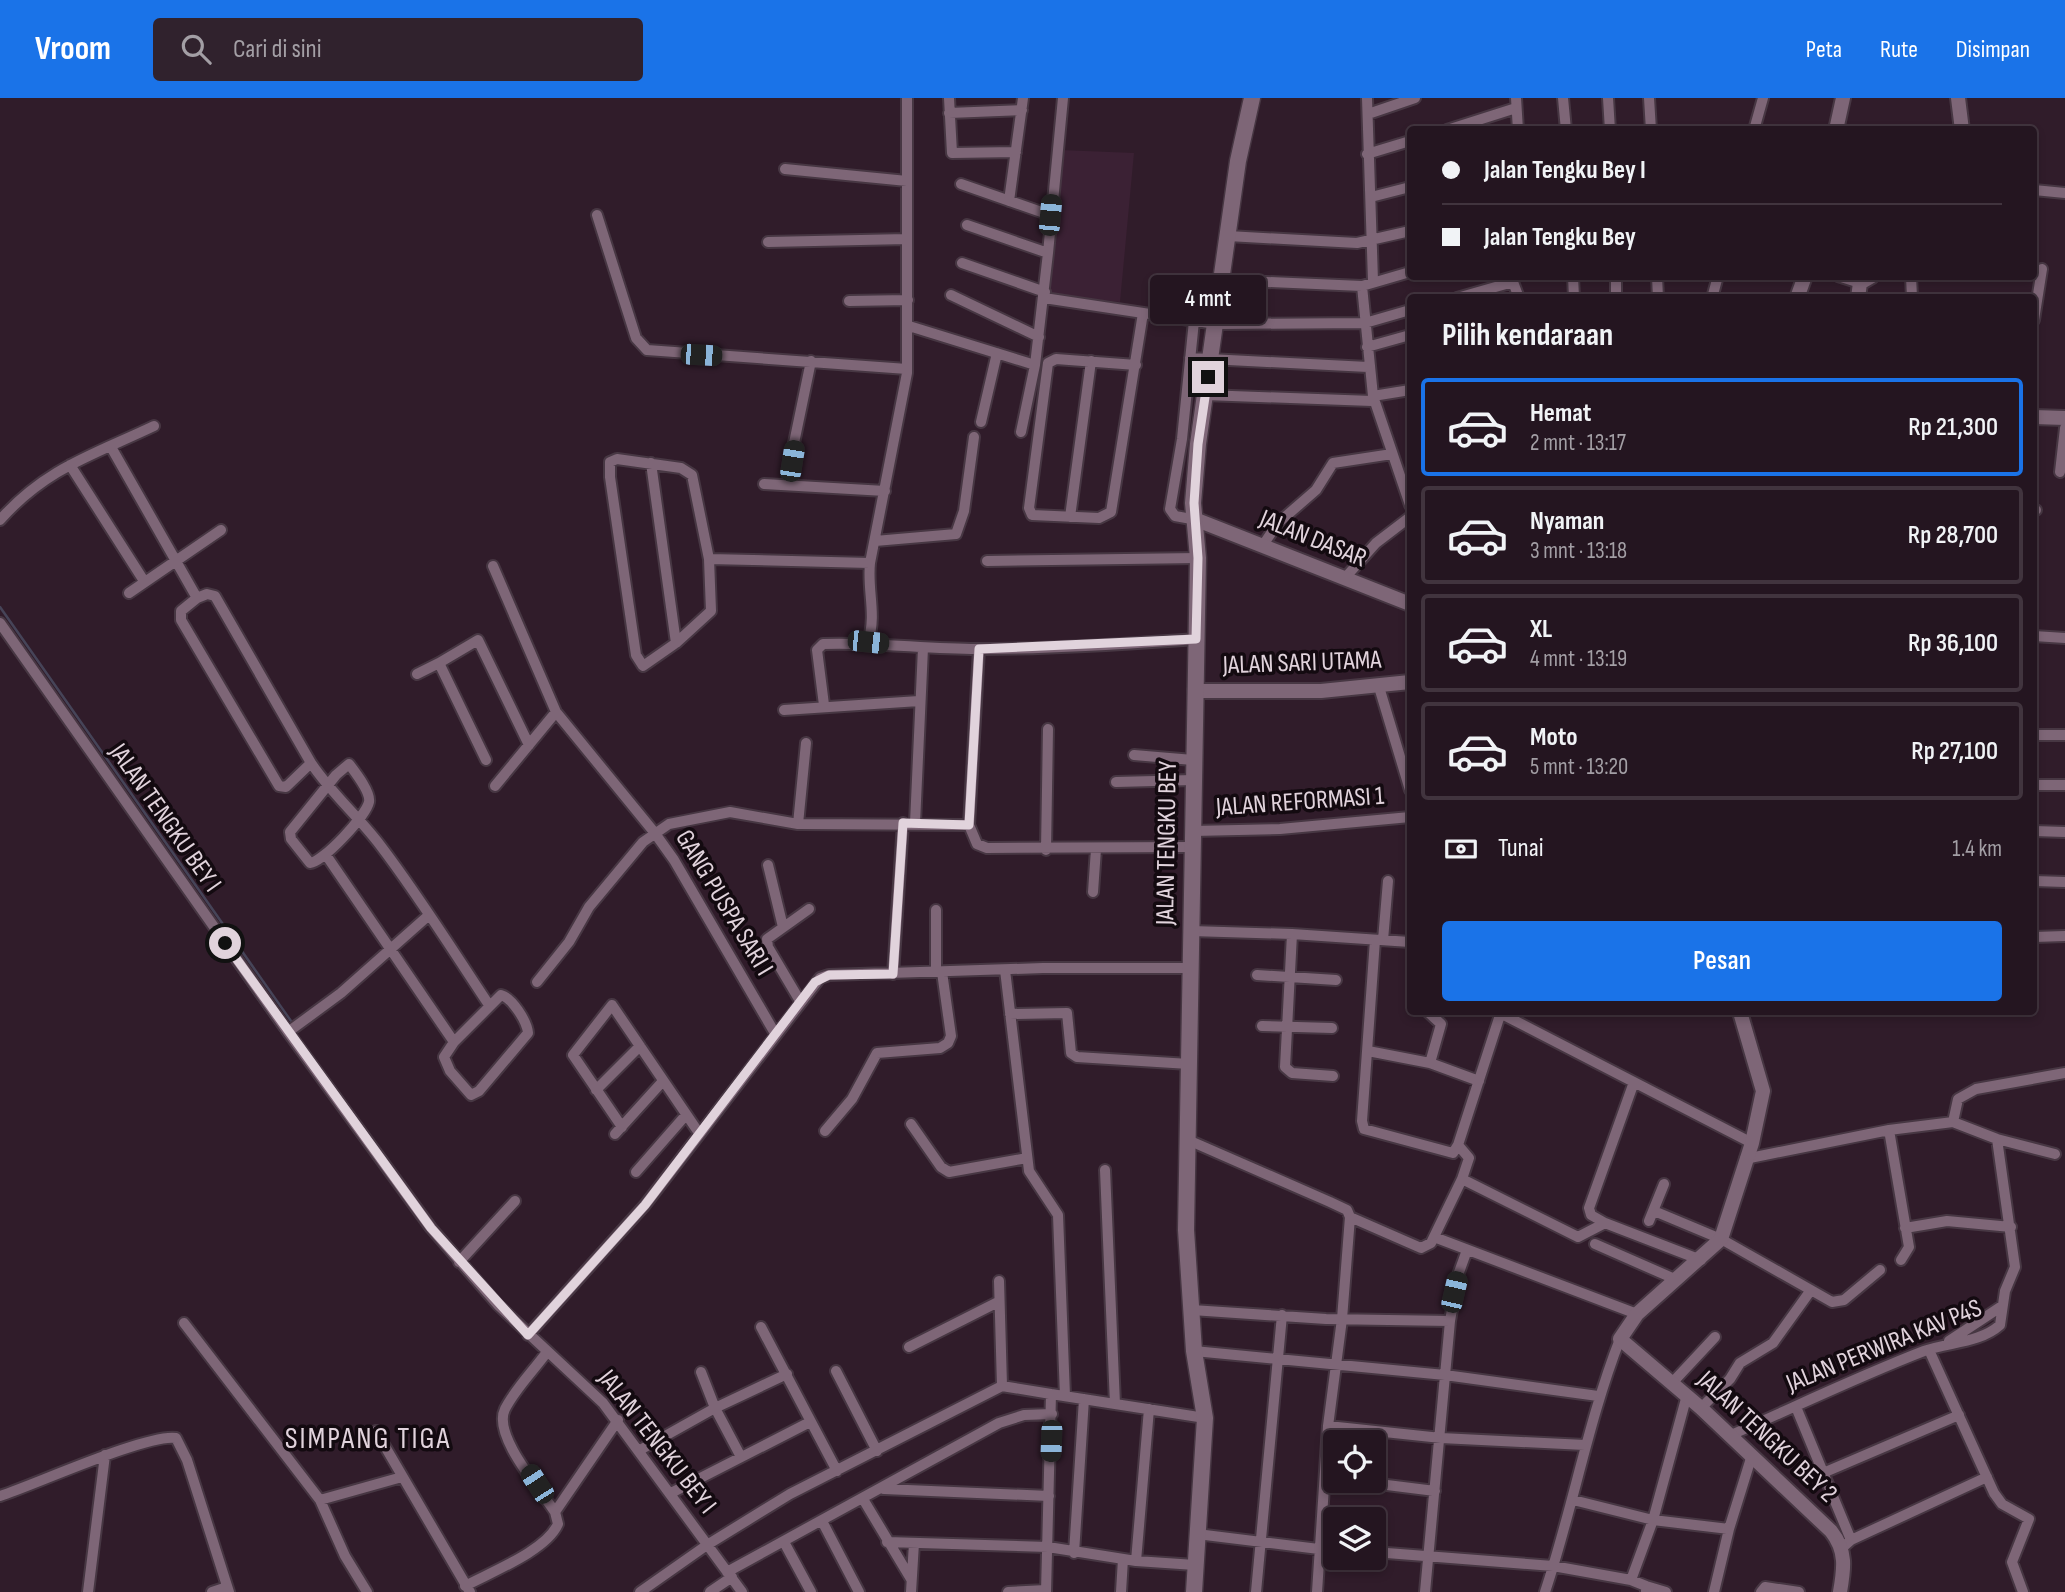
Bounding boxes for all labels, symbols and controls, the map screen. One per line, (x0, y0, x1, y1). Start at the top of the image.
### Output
search box (153, 18, 643, 81)
text: Vroom (35, 29, 111, 69)
icon: search (177, 30, 215, 68)
text: Cari di sini (233, 34, 322, 65)
text: Peta (1806, 35, 1842, 64)
text: Rute (1880, 35, 1918, 64)
text: Disimpan (1956, 35, 2030, 64)
text: Jalan Tengku Bey I (1484, 155, 1646, 186)
car (1038, 193, 1063, 237)
text: Jalan Tengku Bey (1484, 222, 1636, 253)
callout: 4 mnt (1150, 275, 1266, 324)
text: 4 mnt (1185, 285, 1231, 313)
text: Pilih kendaraan (1442, 316, 1613, 355)
car (680, 343, 723, 367)
route end (1192, 361, 1224, 393)
icon: car (1446, 396, 1509, 459)
text: Hemat (1530, 398, 1591, 429)
text: Rp 21,300 (1908, 412, 1998, 443)
text: 2 mnt · 13:17 (1530, 429, 1626, 457)
car (779, 439, 806, 483)
street label: JALAN DASAR (1254, 503, 1371, 574)
icon: car (1446, 504, 1509, 567)
text: Nyaman (1530, 506, 1604, 537)
text: Rp 28,700 (1908, 520, 1998, 551)
text: 3 mnt · 13:18 (1530, 537, 1627, 565)
icon: car (1446, 612, 1509, 675)
text: XL (1530, 614, 1552, 645)
text: Rp 36,100 (1908, 628, 1998, 659)
car (847, 629, 890, 655)
street label: JALAN SARI UTAMA (1221, 645, 1383, 681)
text: 4 mnt · 13:19 (1530, 645, 1627, 673)
icon: car (1446, 720, 1509, 783)
text: Moto (1530, 722, 1578, 753)
text: Rp 27,100 (1911, 736, 1998, 767)
street label: JALAN TENGKU BEY I (102, 737, 228, 898)
text: 5 mnt · 13:20 (1530, 753, 1628, 781)
street label: JALAN TENGKU BEY (1150, 760, 1184, 926)
street label: JALAN REFORMASI 1 (1214, 781, 1385, 823)
street label: GANG PUSPA SARI I (668, 825, 780, 981)
icon: cash (1442, 830, 1480, 868)
text: Tunai (1498, 833, 1544, 864)
text: 1.4 km (1952, 835, 2002, 863)
button: Pesan (1442, 921, 2002, 1001)
route start (209, 927, 241, 959)
car (1440, 1269, 1469, 1315)
street label: JALAN PERWIRA KAV P4S (1781, 1293, 1986, 1400)
street label: JALAN TENGKU BEY I (591, 1363, 723, 1520)
street label: JALAN TENGKU BEY 2 (1690, 1364, 1843, 1509)
car (1040, 1420, 1063, 1462)
district label: SIMPANG TIGA (285, 1421, 451, 1457)
map controls (1323, 1430, 1386, 1570)
button: locate (1323, 1430, 1386, 1493)
car (517, 1461, 558, 1507)
button: layers (1323, 1507, 1386, 1570)

